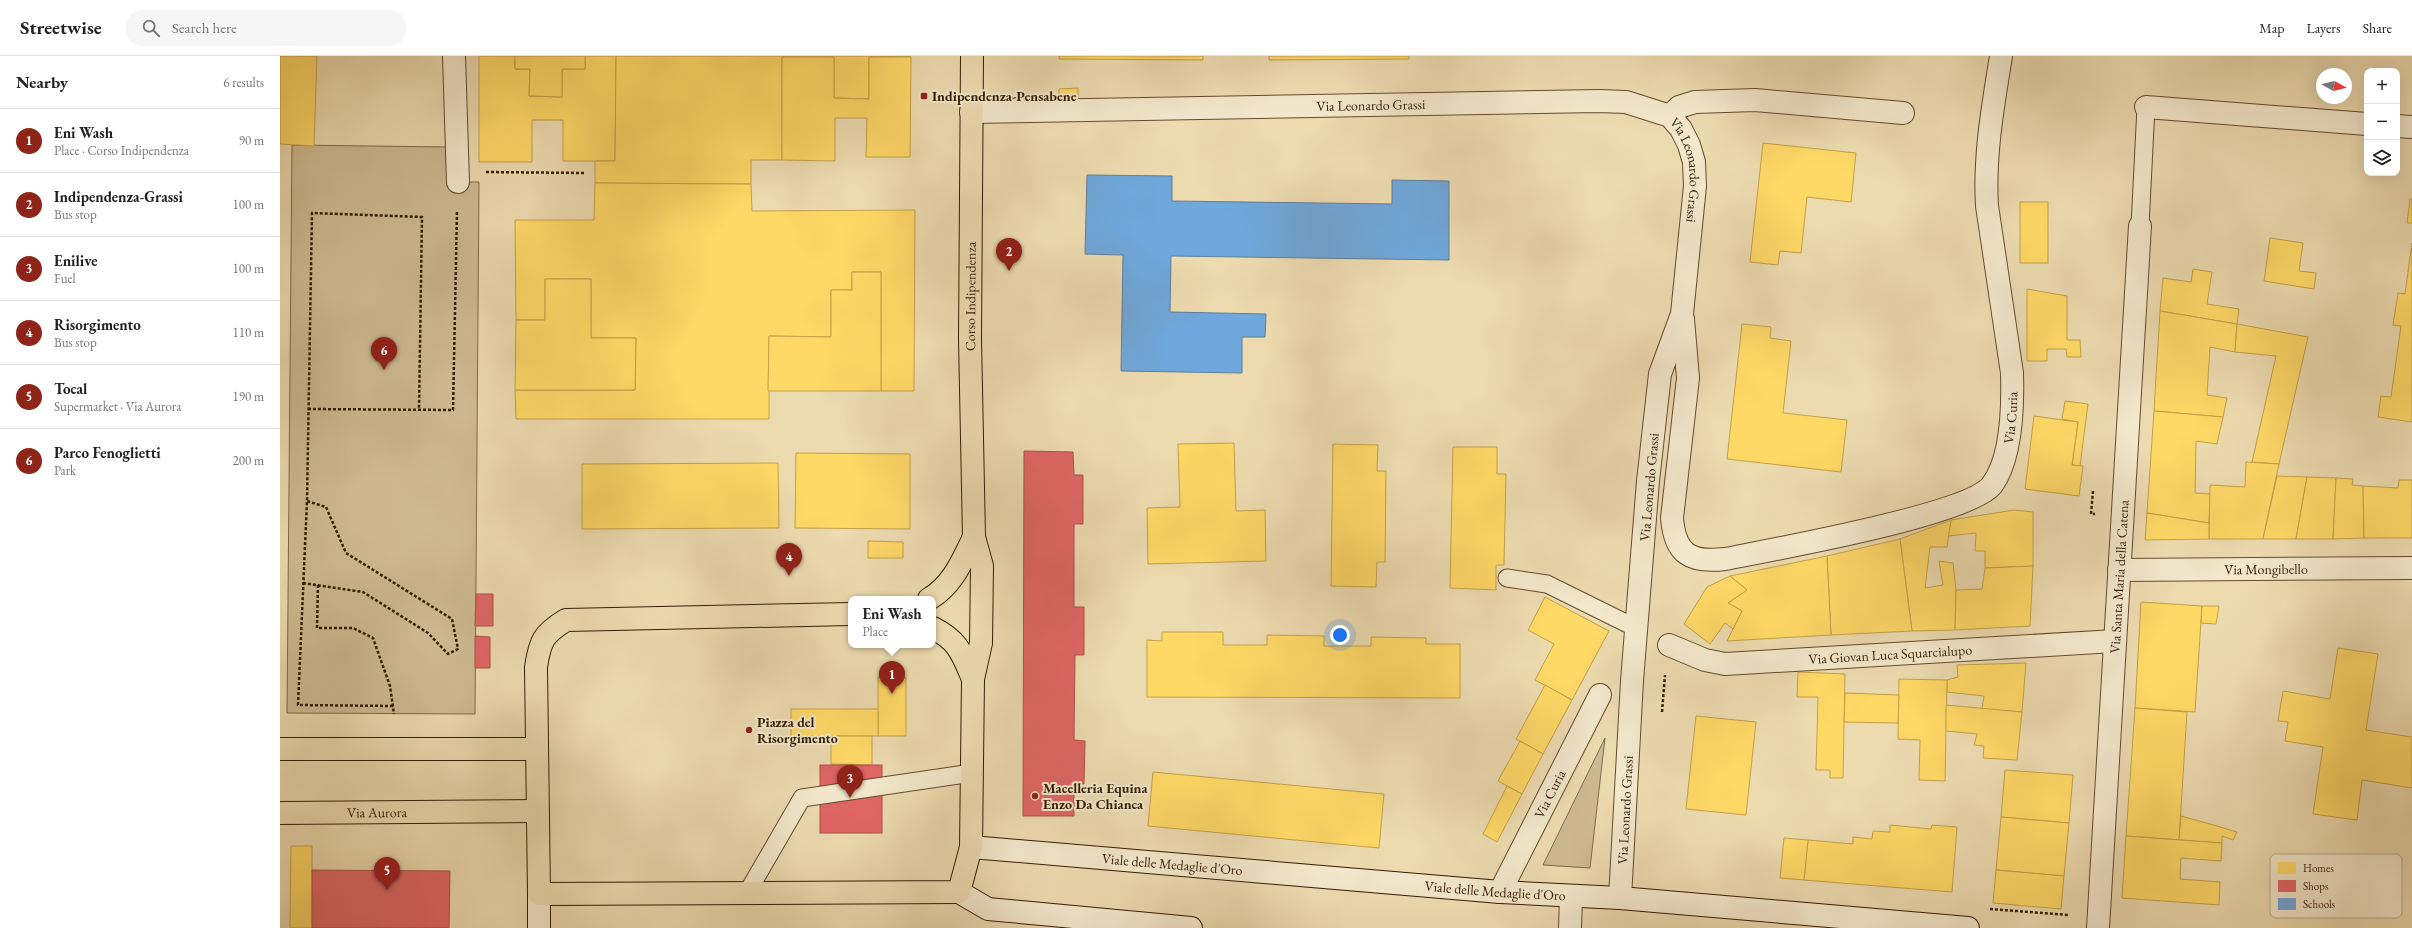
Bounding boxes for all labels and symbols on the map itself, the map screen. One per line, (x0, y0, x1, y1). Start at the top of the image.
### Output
north arrow (2316, 68, 2352, 104)
place label: Indipendenza-Pensabene (932, 87, 1077, 105)
marker: Indipendenza-Pensabene (919, 91, 929, 101)
street label: Via Leonardo Grassi (1316, 95, 1426, 115)
street label: Via Leonardo Grassi (1666, 113, 1704, 224)
pin: 2 (996, 238, 1022, 271)
street label: Corso Indipendenza (961, 241, 980, 351)
pin: 6 (371, 337, 397, 370)
street label: Via Curia (1999, 391, 2021, 445)
street label: Via Leonardo Grassi (1635, 431, 1663, 542)
street label: Via Santa Maria della Catena (2105, 499, 2133, 654)
pin: 4 (776, 543, 802, 576)
street label: Via Mongibello (2224, 560, 2308, 578)
your location (1330, 625, 1350, 645)
street label: Via Giovan Luca Squarcialupo (1808, 640, 1973, 668)
pin: 1 (879, 661, 905, 694)
place label: Piazza del Risorgimento (757, 713, 838, 747)
marker: Piazza del Risorgimento (744, 725, 754, 735)
street label: Via Leonardo Grassi (1613, 755, 1637, 865)
pin: 3 (837, 765, 863, 798)
street label: Via Curia (1530, 766, 1570, 821)
place label: Macelleria Equina Enzo Da Chianca (1043, 779, 1148, 813)
marker: Macelleria Equina Enzo Da Chianca (1030, 791, 1040, 801)
street label: Via Aurora (347, 803, 407, 821)
street label: Viale delle Medaglie d'Oro (1101, 849, 1243, 879)
legend (2270, 854, 2402, 918)
pin: 5 (374, 857, 400, 890)
text: Homes (2303, 861, 2334, 875)
street label: Viale delle Medaglie d'Oro (1424, 877, 1566, 904)
text: Shops (2303, 879, 2329, 893)
text: Schools (2303, 897, 2336, 911)

